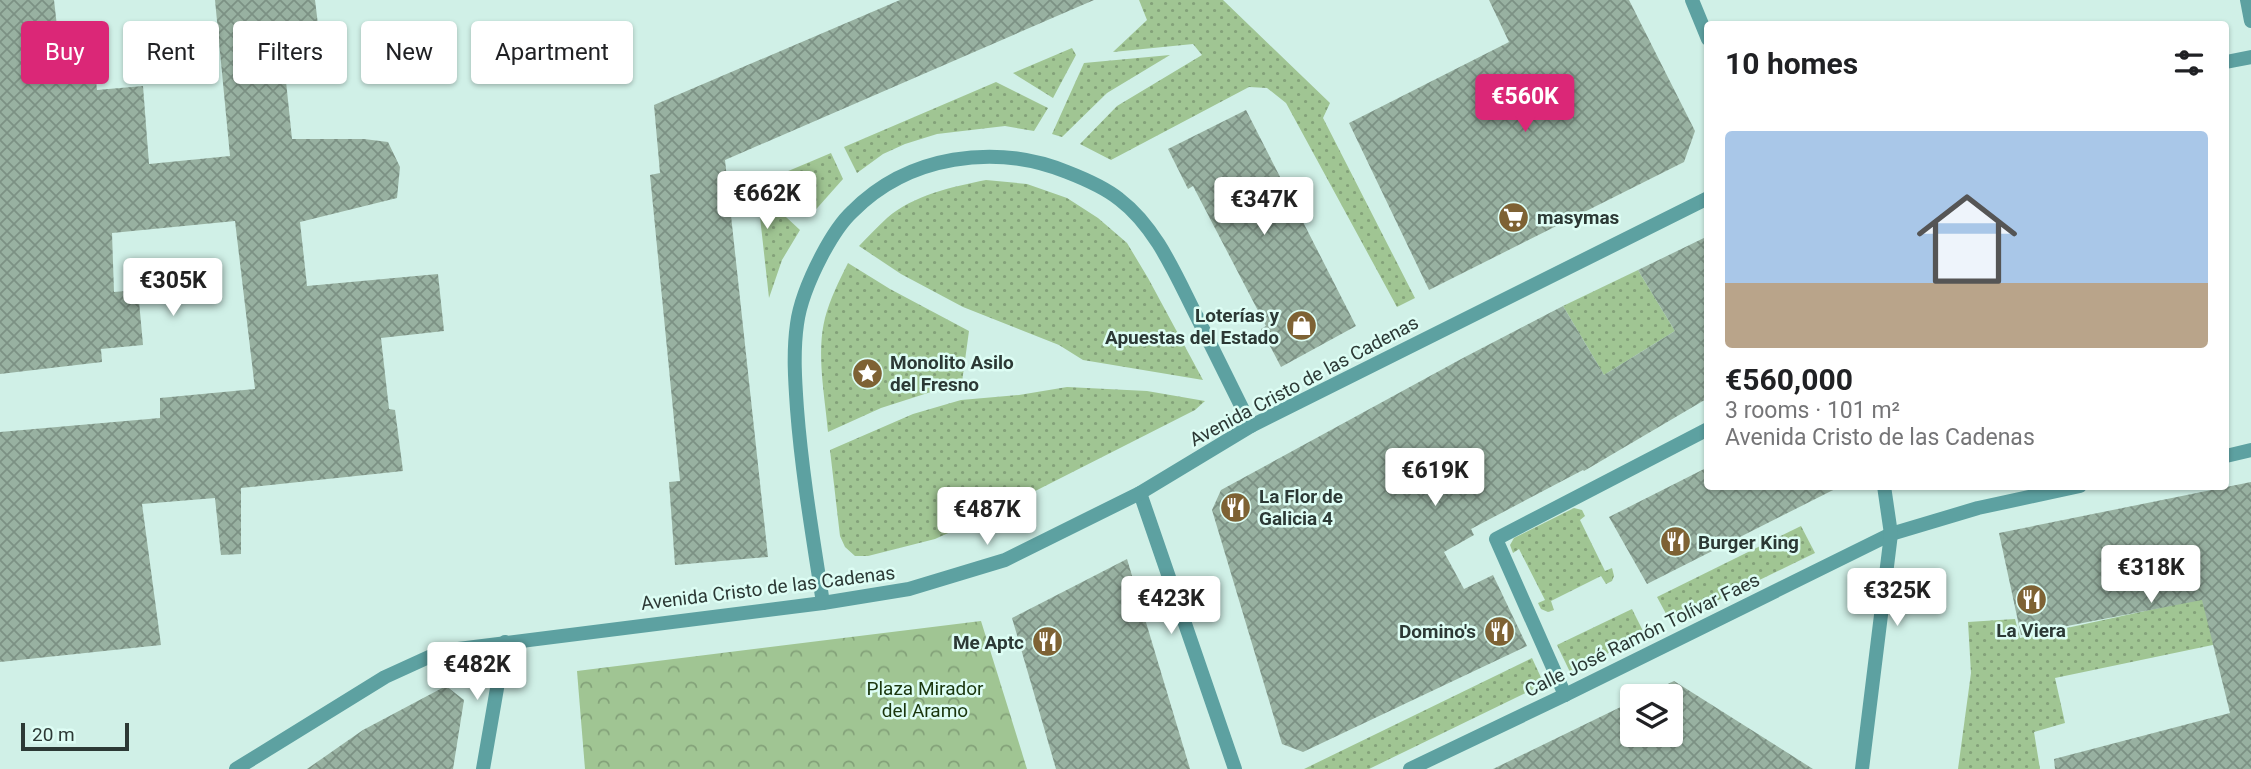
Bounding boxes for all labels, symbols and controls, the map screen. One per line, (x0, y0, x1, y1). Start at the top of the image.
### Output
chip: Buy (21, 21, 109, 84)
chip: Rent (123, 21, 219, 84)
chip: Filters (233, 21, 347, 84)
chip: New (361, 21, 457, 84)
chip: Apartment (471, 21, 633, 84)
icon: filters (2170, 44, 2208, 82)
text: 10 homes (1725, 46, 1858, 81)
pin: €560K (1476, 74, 1574, 134)
text: €560K (1491, 83, 1559, 110)
pin: €662K (718, 172, 816, 231)
icon: home (1904, 176, 2030, 302)
pin: €347K (1215, 177, 1313, 237)
text: €662K (733, 180, 801, 207)
text: €347K (1230, 186, 1298, 213)
supermarket icon: masymas (1497, 200, 1531, 234)
place label: masymas (1537, 206, 1620, 229)
pin: €305K (124, 258, 222, 318)
text: €305K (139, 267, 207, 294)
place label: Loterías y Apuestas del Estado (1105, 304, 1279, 349)
shop icon: Loterías y Apuestas del Estado (1285, 309, 1319, 343)
street label: Avenida Cristo de las Cadenas (1186, 311, 1422, 451)
place label: Monolito Asilo del Fresno (890, 351, 1014, 396)
place icon: Monolito Asilo del Fresno (850, 356, 884, 390)
text: €560,000 (1725, 362, 1853, 397)
text: 3 rooms · 101 m² (1725, 397, 1900, 424)
text: Avenida Cristo de las Cadenas (1725, 424, 2035, 451)
pin: €619K (1386, 448, 1484, 508)
text: €619K (1401, 457, 1469, 484)
place label: La Flor de Galicia 4 (1259, 485, 1343, 530)
pin: €487K (938, 488, 1036, 547)
restaurant icon: La Flor de Galicia 4 (1219, 490, 1253, 524)
text: €487K (953, 496, 1021, 523)
restaurant icon: Burger King (1658, 525, 1692, 559)
place label: Burger King (1698, 531, 1799, 554)
pin: €318K (2102, 546, 2200, 605)
text: €318K (2117, 554, 2185, 581)
street label: Avenida Cristo de las Cadenas (640, 561, 896, 615)
street label: Calle José Ramón Tolívar Faes (1521, 568, 1763, 702)
pin: €325K (1848, 568, 1946, 628)
pin: €423K (1122, 576, 1220, 636)
text: €325K (1863, 577, 1931, 604)
restaurant icon: La Viera (2014, 582, 2048, 616)
text: €423K (1137, 585, 1205, 612)
restaurant icon: Domino's (1482, 614, 1516, 648)
place label: La Viera (1996, 619, 2066, 642)
place label: Domino's (1399, 620, 1476, 643)
restaurant icon: Me Aptc (1030, 625, 1064, 659)
place label: Me Aptc (953, 631, 1024, 654)
pin: €482K (428, 642, 526, 702)
text: €482K (443, 651, 511, 678)
park label: Plaza Mirador del Aramo (866, 677, 984, 722)
map controls (1620, 684, 1683, 747)
button: layers (1620, 684, 1683, 747)
scale bar (21, 720, 130, 752)
text: 20 m (32, 723, 75, 746)

